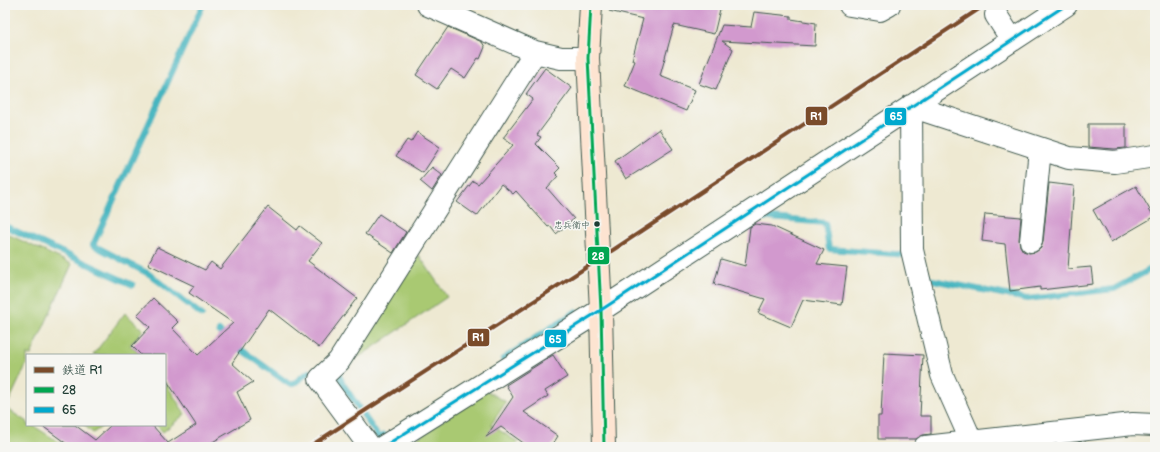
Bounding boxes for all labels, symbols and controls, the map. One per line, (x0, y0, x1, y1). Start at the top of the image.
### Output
line badge: R1 (805, 106, 828, 126)
line badge: 65 (884, 107, 907, 126)
text: R1 (810, 110, 822, 123)
text: 65 (889, 110, 903, 123)
marker: 忠兵衛中 (592, 219, 602, 229)
place label: 忠兵衛中 (554, 220, 590, 231)
line badge: 28 (587, 246, 610, 265)
text: 28 (591, 250, 605, 263)
line badge: R1 (467, 328, 490, 347)
line badge: 65 (544, 329, 567, 348)
text: R1 (472, 331, 484, 344)
text: 65 (548, 333, 562, 346)
legend (26, 354, 166, 426)
text: 鉄道 R1 (62, 363, 102, 378)
text: 28 (62, 383, 76, 398)
text: 65 (62, 403, 76, 418)

